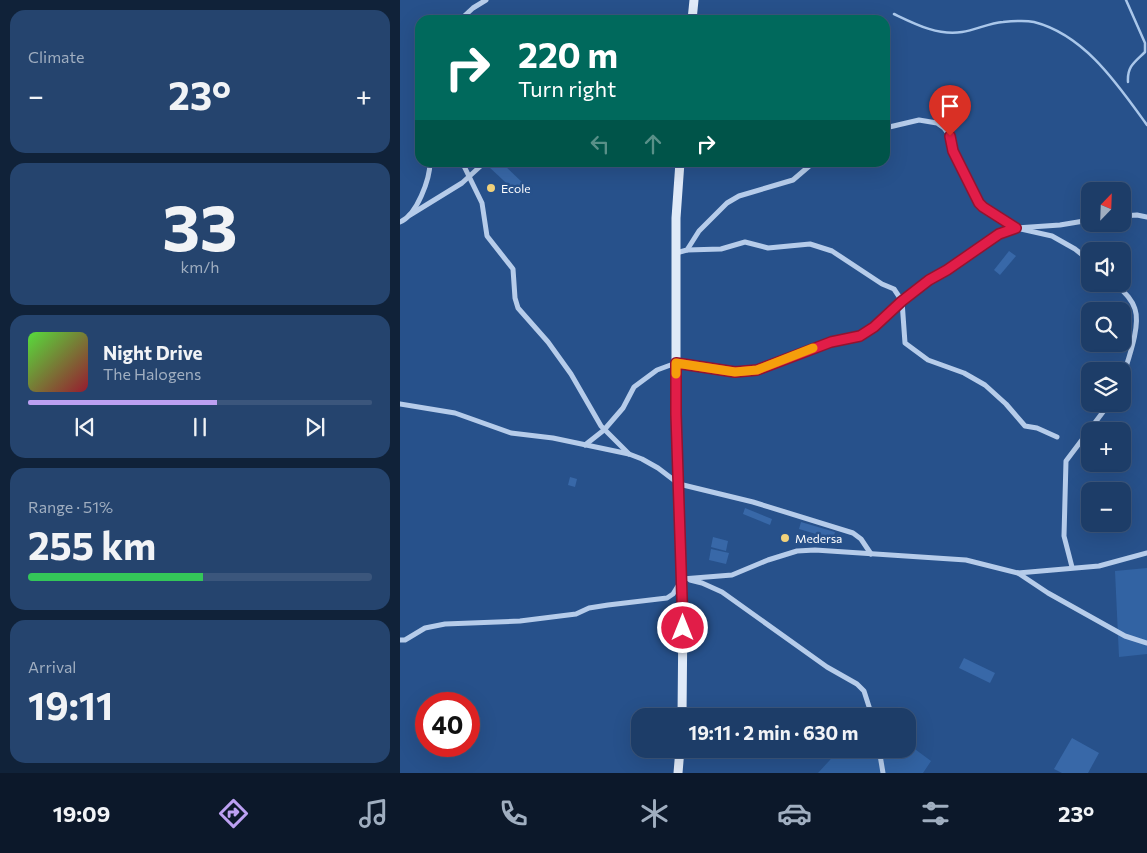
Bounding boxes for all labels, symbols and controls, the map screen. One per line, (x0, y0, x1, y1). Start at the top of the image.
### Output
text: 220 m (518, 32, 618, 75)
icon: right (435, 35, 500, 100)
text: Climate (28, 47, 84, 66)
text: 23° (168, 71, 231, 118)
text: Turn right (518, 75, 616, 102)
text: − (28, 78, 44, 112)
text: + (356, 78, 372, 112)
pin (929, 85, 971, 136)
icon: arrive (936, 92, 964, 120)
icon: left (586, 130, 614, 158)
icon: ahead (639, 130, 667, 158)
icon: right (692, 130, 720, 158)
place label: Ecole (501, 181, 531, 195)
marker: Ecole (485, 182, 497, 194)
north arrow (1081, 182, 1131, 232)
map controls (1081, 182, 1131, 532)
text: 33 (162, 185, 238, 264)
button: sound (1081, 242, 1131, 292)
text: km/h (181, 257, 219, 276)
button: search (1081, 302, 1131, 352)
text: Night Drive (103, 341, 203, 364)
button: layers (1081, 362, 1131, 412)
text: The Halogens (103, 364, 201, 383)
icon: previous (71, 413, 99, 441)
icon: pause (186, 413, 214, 441)
icon: next (301, 413, 329, 441)
button: + (1081, 422, 1131, 472)
button: − (1081, 482, 1131, 532)
text: Range · 51% (28, 497, 113, 516)
text: 255 km (28, 521, 156, 568)
place label: Medersa (795, 531, 842, 545)
marker: Medersa (779, 532, 791, 544)
position arrow (656, 601, 708, 653)
text: Arrival (28, 657, 76, 676)
text: 19:11 (28, 681, 113, 728)
speed limit sign: 40 (415, 692, 480, 757)
text: 19:11 · 2 min · 630 m (689, 721, 858, 744)
icon: directions (216, 796, 251, 831)
icon: music (356, 796, 391, 831)
icon: phone (496, 796, 531, 831)
icon: climate (637, 796, 672, 831)
icon: car (777, 796, 812, 831)
icon: filters (918, 796, 953, 831)
text: 19:09 (53, 800, 110, 827)
text: 23° (1058, 800, 1094, 827)

